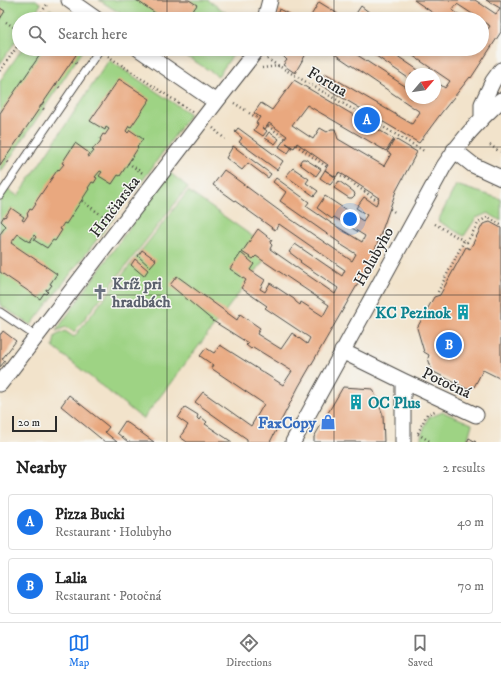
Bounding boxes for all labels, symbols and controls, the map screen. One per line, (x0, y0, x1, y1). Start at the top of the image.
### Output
search box (12, 12, 489, 56)
icon: search (26, 23, 48, 45)
text: Search here (58, 25, 127, 44)
street label: Fortna (304, 62, 351, 101)
north arrow (405, 68, 441, 104)
pin: A (354, 105, 380, 135)
street label: Hrnčiarska (85, 172, 144, 241)
your location (340, 209, 360, 229)
street label: Holubyho (350, 223, 398, 290)
place label: Kríž pri hradbách (111, 274, 171, 312)
church icon: Kríž pri hradbách (91, 283, 109, 301)
place label: KC Pezinok (375, 303, 452, 323)
building icon: KC Pezinok (454, 303, 472, 321)
pin: B (436, 330, 462, 360)
street label: Potočná (419, 363, 474, 403)
building icon: OC Plus (347, 393, 365, 411)
place label: OC Plus (368, 393, 421, 413)
place label: FaxCopy (258, 413, 316, 433)
shop icon: FaxCopy (319, 413, 337, 431)
scale bar (12, 414, 57, 433)
text: 20 m (18, 416, 40, 430)
text: Nearby (16, 457, 66, 479)
text: 2 results (443, 460, 485, 476)
text: Pizza Bucki (55, 505, 125, 524)
text: A (26, 514, 34, 530)
text: 40 m (457, 514, 484, 530)
text: Restaurant · Holubyho (55, 524, 172, 540)
text: Lalia (55, 569, 87, 588)
text: B (26, 578, 34, 594)
text: 70 m (458, 578, 484, 594)
text: Restaurant · Potočná (55, 588, 161, 604)
tab: Map (68, 632, 90, 670)
tab: Directions (226, 632, 272, 670)
tab: Saved (408, 632, 433, 670)

